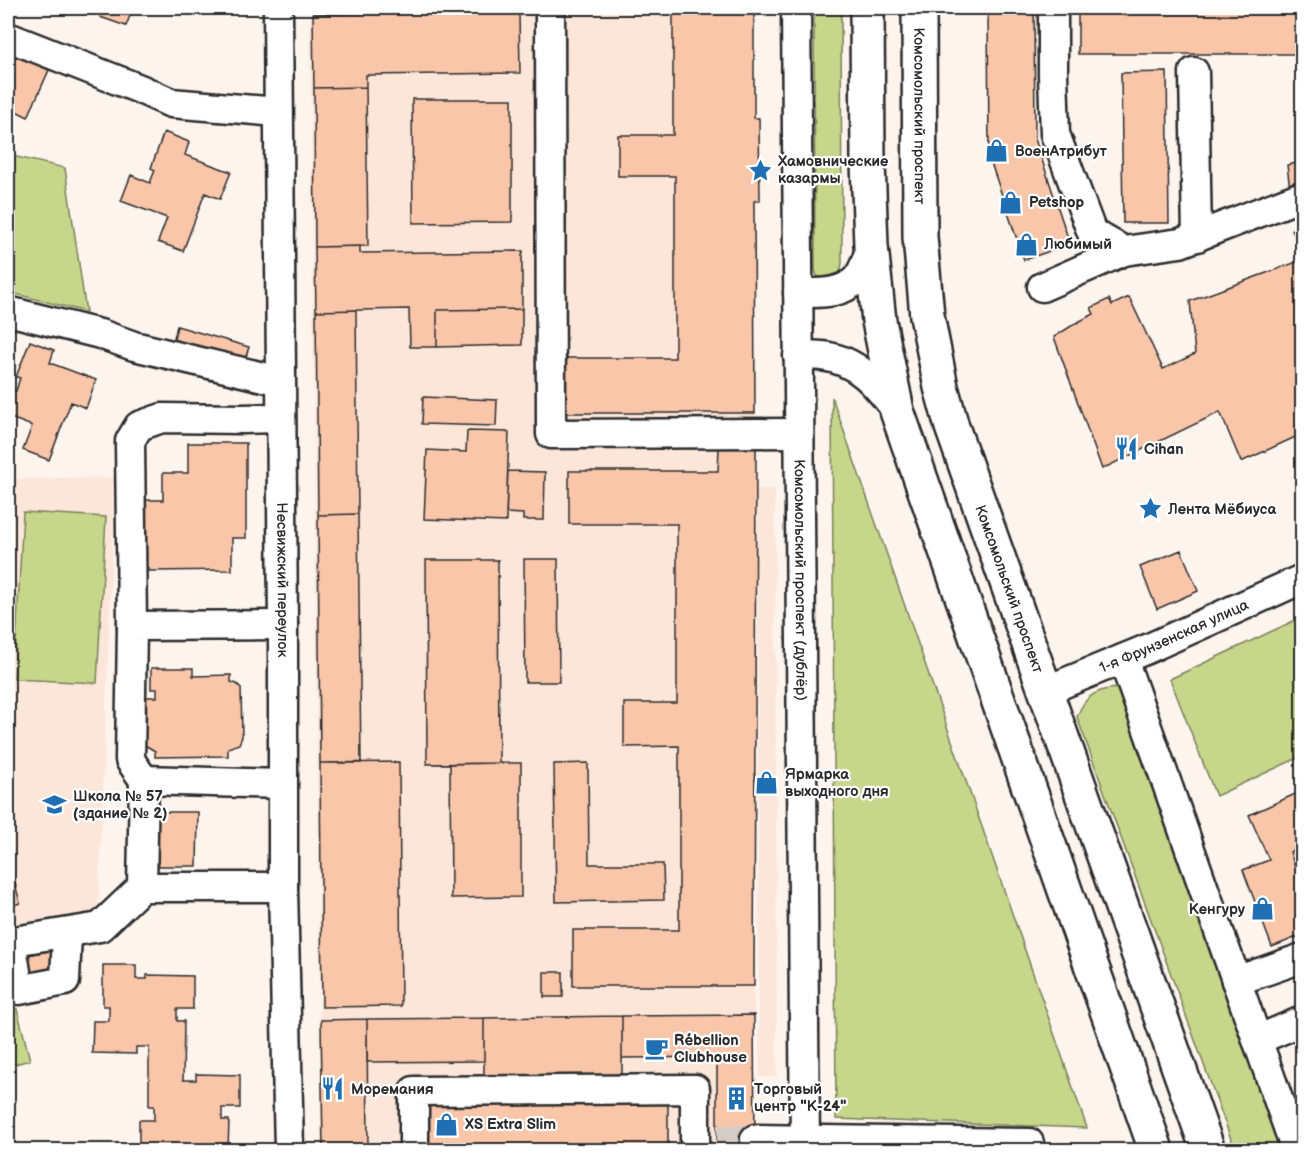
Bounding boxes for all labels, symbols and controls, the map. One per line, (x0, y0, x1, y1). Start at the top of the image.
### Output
street label: Комсомольский проспект (910, 27, 929, 205)
shop icon: ВоенАтрибут (984, 138, 1010, 164)
place label: ВоенАтрибут (1015, 142, 1108, 161)
place label: Хамовнические казармы (777, 152, 888, 188)
place icon: Хамовнические казармы (747, 157, 773, 183)
shop icon: Petshop (998, 189, 1024, 215)
place label: Petshop (1029, 193, 1084, 212)
shop icon: Любимый (1013, 231, 1039, 257)
place label: Любимый (1043, 235, 1112, 254)
restaurant icon: Cihan (1113, 436, 1139, 462)
place label: Cihan (1144, 440, 1184, 459)
street label: Комсомольский проспект (дублёр) (790, 459, 811, 701)
place icon: Лента Мёбиуса (1137, 496, 1163, 522)
place label: Лента Мёбиуса (1167, 500, 1276, 519)
street label: Несвижский переулок (273, 502, 293, 657)
street label: Комсомольский проспект (971, 502, 1048, 676)
street label: 1-я Фрунзенская улица (1096, 595, 1252, 677)
place label: Ярмарка выходного дня (785, 765, 889, 801)
shop icon: Ярмарка выходного дня (754, 770, 780, 796)
place label: Школа № 57 (здание № 2) (73, 787, 167, 823)
school or university icon: Школа № 57 (здание № 2) (42, 792, 68, 818)
shop icon: Кенгуру (1250, 896, 1276, 922)
place label: Кенгуру (1189, 900, 1246, 919)
place label: Rébellion Clubhouse (674, 1031, 747, 1067)
cafe icon: Rébellion Clubhouse (643, 1036, 669, 1062)
restaurant icon: Моремания (320, 1076, 346, 1102)
place label: Моремания (351, 1080, 434, 1099)
place label: Торговый центр "К-24" (754, 1080, 847, 1116)
building icon: Торговый центр "К-24" (723, 1085, 749, 1111)
shop icon: XS Extra Slim (434, 1111, 460, 1137)
place label: XS Extra Slim (465, 1115, 556, 1134)

